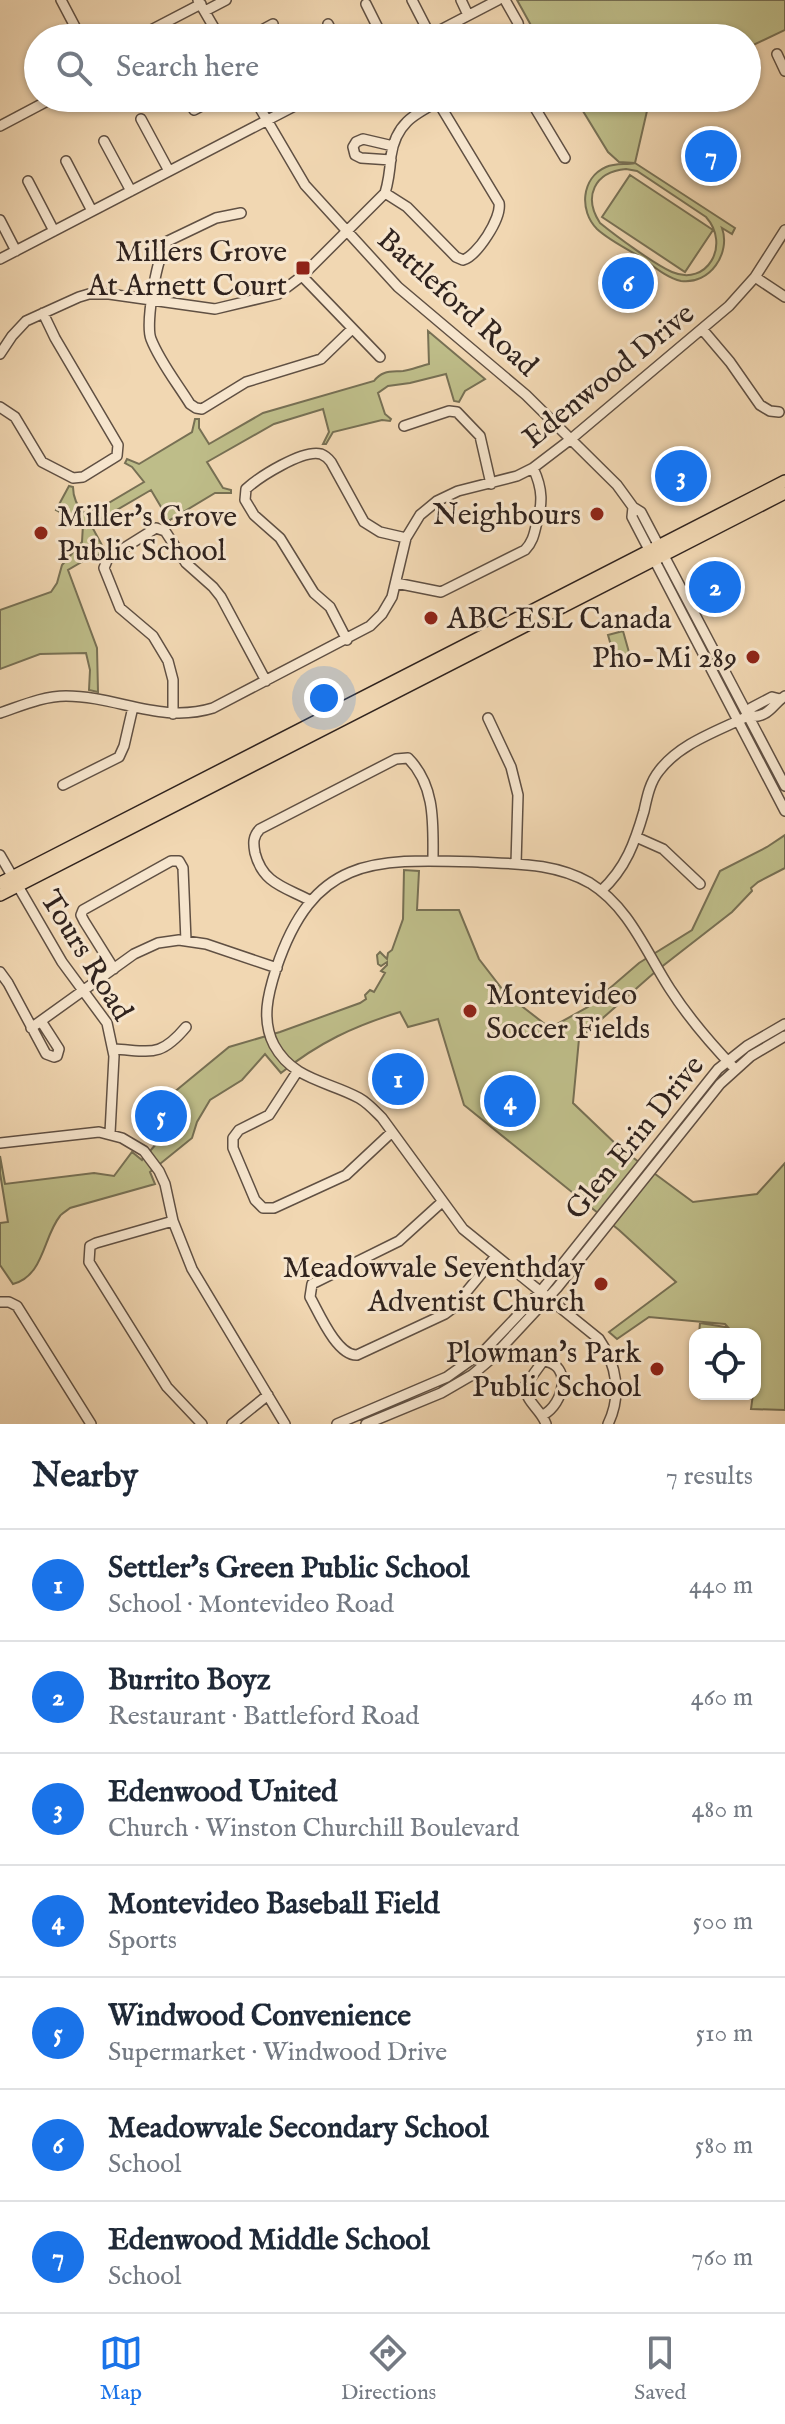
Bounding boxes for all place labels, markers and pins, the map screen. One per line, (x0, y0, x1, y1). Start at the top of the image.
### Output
pin: 7 (685, 126, 737, 186)
place label: Millers Grove At Arnett Court (86, 234, 287, 306)
pin: 6 (602, 253, 654, 313)
marker: Millers Grove At Arnett Court (294, 259, 312, 277)
pin: 3 (655, 446, 707, 506)
place label: Neighbours (433, 497, 581, 535)
place label: Miller's Grove Public School (57, 499, 237, 571)
marker: Neighbours (588, 505, 606, 523)
marker: Miller's Grove Public School (32, 524, 50, 542)
pin: 2 (689, 557, 741, 617)
place label: ABC ESL Canada (446, 601, 672, 639)
marker: ABC ESL Canada (422, 609, 440, 627)
place label: Pho-Mi 289 (592, 640, 737, 678)
marker: Pho-Mi 289 (744, 648, 762, 666)
place label: Montevideo Soccer Fields (486, 977, 650, 1049)
marker: Montevideo Soccer Fields (461, 1002, 479, 1020)
pin: 1 (372, 1049, 424, 1109)
pin: 4 (484, 1071, 536, 1131)
pin: 5 (135, 1086, 187, 1146)
place label: Meadowvale Seventhday Adventist Church (283, 1250, 585, 1322)
marker: Meadowvale Seventhday Adventist Church (592, 1275, 610, 1293)
place label: Plowman's Park Public School (446, 1335, 642, 1407)
marker: Plowman's Park Public School (648, 1360, 666, 1378)

